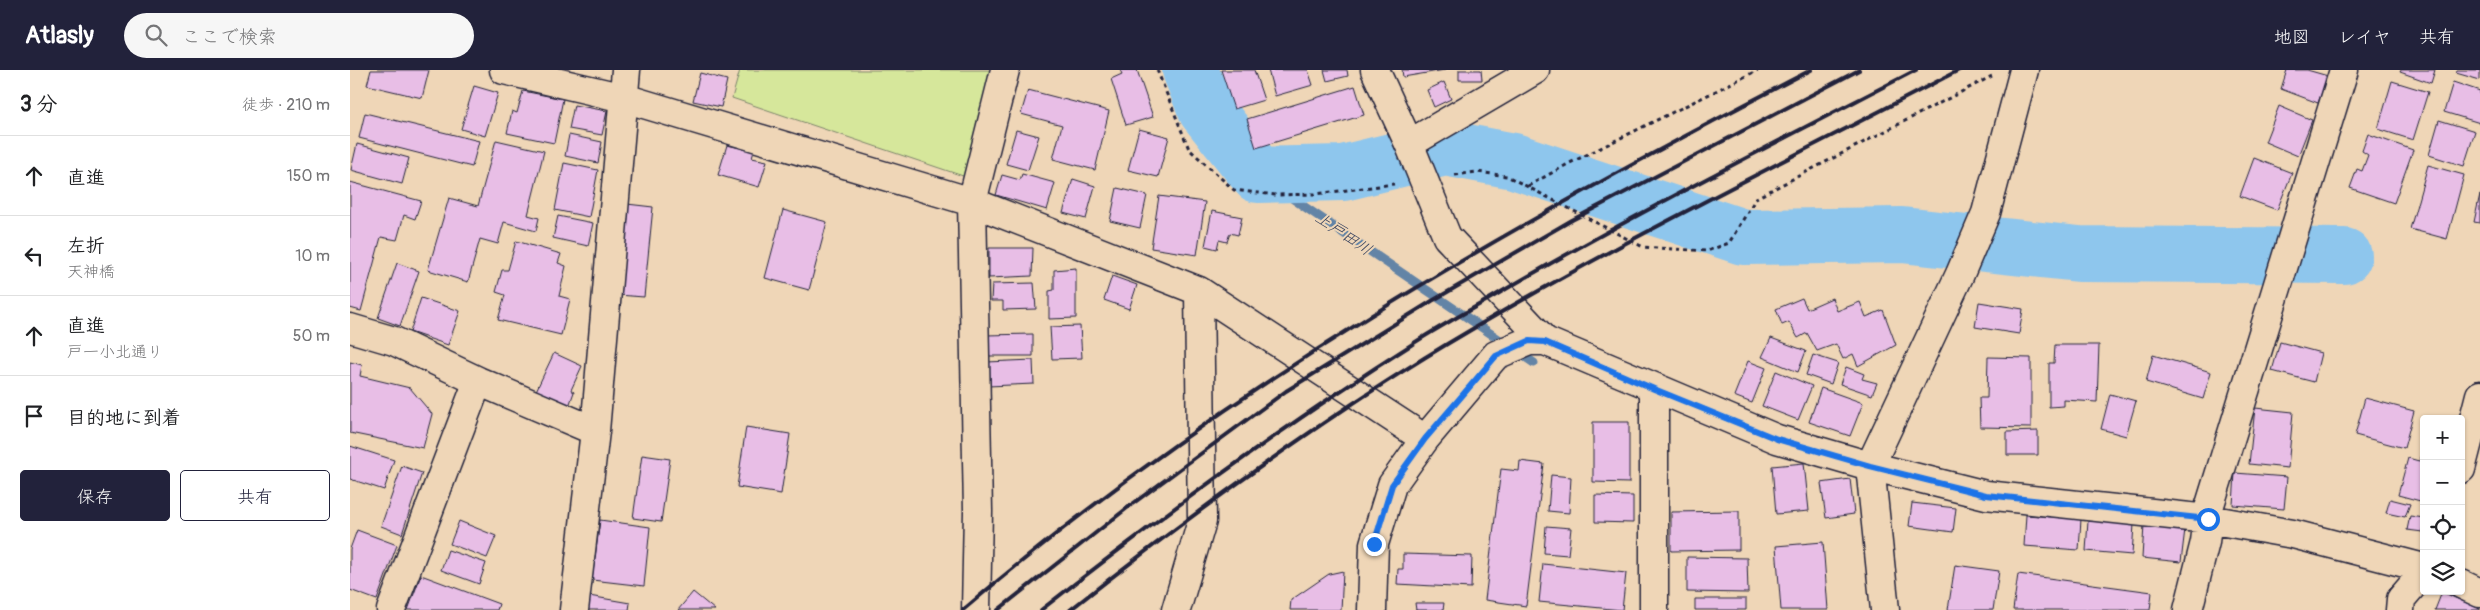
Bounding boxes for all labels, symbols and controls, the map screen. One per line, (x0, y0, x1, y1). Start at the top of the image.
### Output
search box (124, 13, 474, 58)
text: Atlasly (25, 21, 94, 50)
icon: search (142, 21, 170, 49)
text: ここで検索 (182, 25, 277, 49)
text: 地図 (2274, 26, 2310, 49)
text: レイヤ (2338, 26, 2391, 49)
text: 共有 (2419, 26, 2455, 49)
text: 3 分 (20, 91, 57, 118)
text: 徒歩 · 210 m (242, 95, 330, 115)
icon: ahead (20, 162, 48, 190)
text: 直進 (67, 166, 105, 190)
text: 150 m (286, 166, 330, 186)
water label: 上戸田川 (1311, 208, 1376, 260)
text: 左折 (67, 234, 105, 258)
icon: left (20, 242, 48, 270)
text: 10 m (295, 246, 330, 266)
text: 天神橋 (67, 262, 115, 282)
text: 直進 (67, 314, 105, 338)
icon: ahead (20, 322, 48, 350)
text: 50 m (293, 326, 330, 346)
text: 戸一小北通り (67, 342, 163, 362)
icon: arrive (20, 402, 48, 430)
text: 目的地に到着 (67, 406, 181, 430)
map controls (2420, 415, 2465, 595)
button: + (2420, 415, 2465, 460)
button: − (2420, 460, 2465, 505)
button: 保存 (20, 470, 170, 521)
button: 共有 (180, 470, 330, 521)
button: locate (2420, 505, 2465, 550)
route start (2197, 508, 2220, 531)
route end (1363, 533, 1386, 556)
button: layers (2420, 550, 2465, 595)

